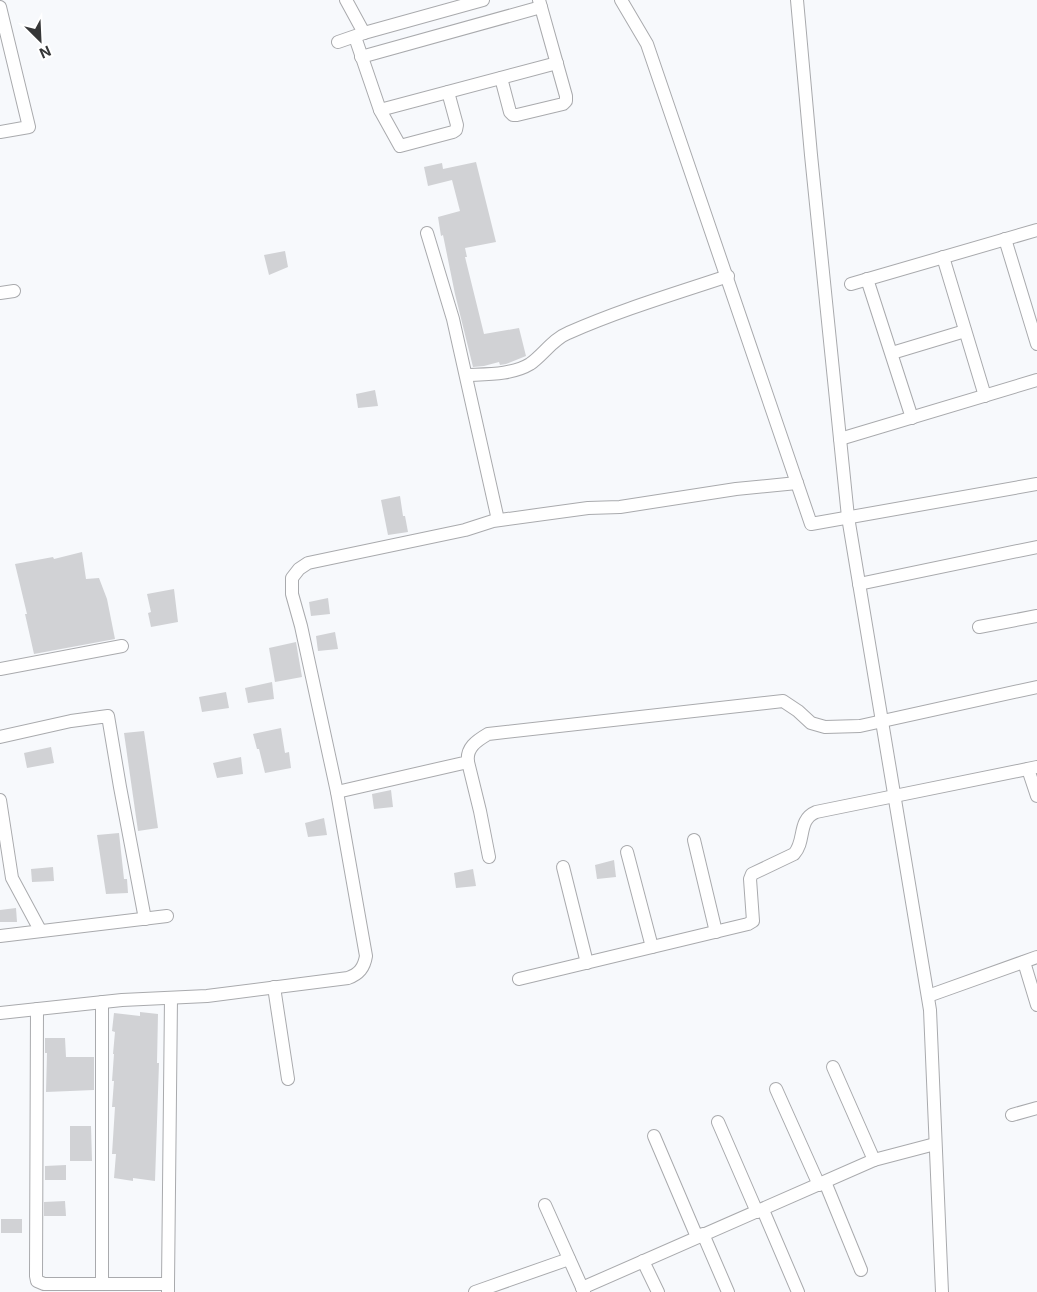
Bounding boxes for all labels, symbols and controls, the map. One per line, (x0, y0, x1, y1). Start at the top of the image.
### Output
north arrow (15, 15, 65, 65)
text: N (37, 42, 54, 62)

